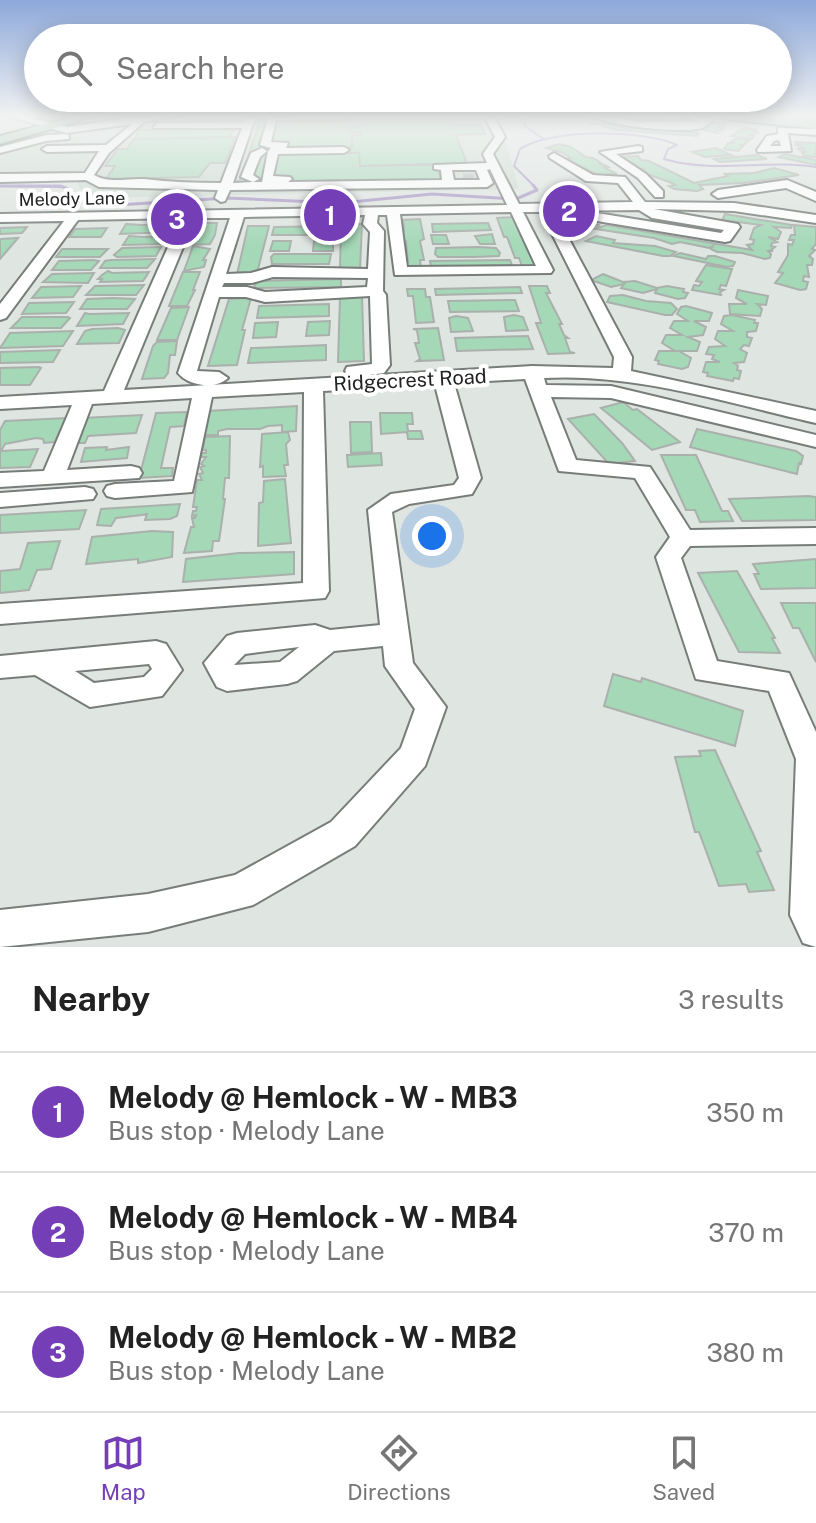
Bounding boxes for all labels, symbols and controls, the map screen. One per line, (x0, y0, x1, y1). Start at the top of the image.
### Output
search box (24, 24, 792, 112)
icon: search (52, 46, 96, 90)
text: Search here (116, 50, 284, 86)
pin: 2 (543, 181, 595, 241)
pin: 1 (304, 185, 356, 245)
street label: Melody Lane (19, 187, 125, 210)
pin: 3 (151, 189, 203, 249)
street label: Ridgecrest Road (333, 364, 487, 396)
your location (412, 516, 452, 556)
text: Nearby (32, 979, 150, 1019)
text: 3 results (678, 984, 784, 1015)
text: Melody @ Hemlock - W - MB3 (108, 1079, 518, 1115)
text: 1 (52, 1097, 64, 1128)
text: 350 m (706, 1097, 784, 1128)
text: Bus stop · Melody Lane (108, 1115, 385, 1146)
text: Melody @ Hemlock - W - MB4 (108, 1199, 518, 1235)
text: 2 (50, 1217, 66, 1248)
text: 370 m (708, 1217, 784, 1248)
text: Bus stop · Melody Lane (108, 1235, 385, 1266)
text: Melody @ Hemlock - W - MB2 (108, 1319, 517, 1355)
text: 3 (49, 1337, 67, 1368)
text: 380 m (706, 1337, 784, 1368)
text: Bus stop · Melody Lane (108, 1355, 385, 1386)
tab: Map (101, 1431, 146, 1505)
tab: Directions (347, 1431, 451, 1505)
tab: Saved (652, 1431, 715, 1505)

